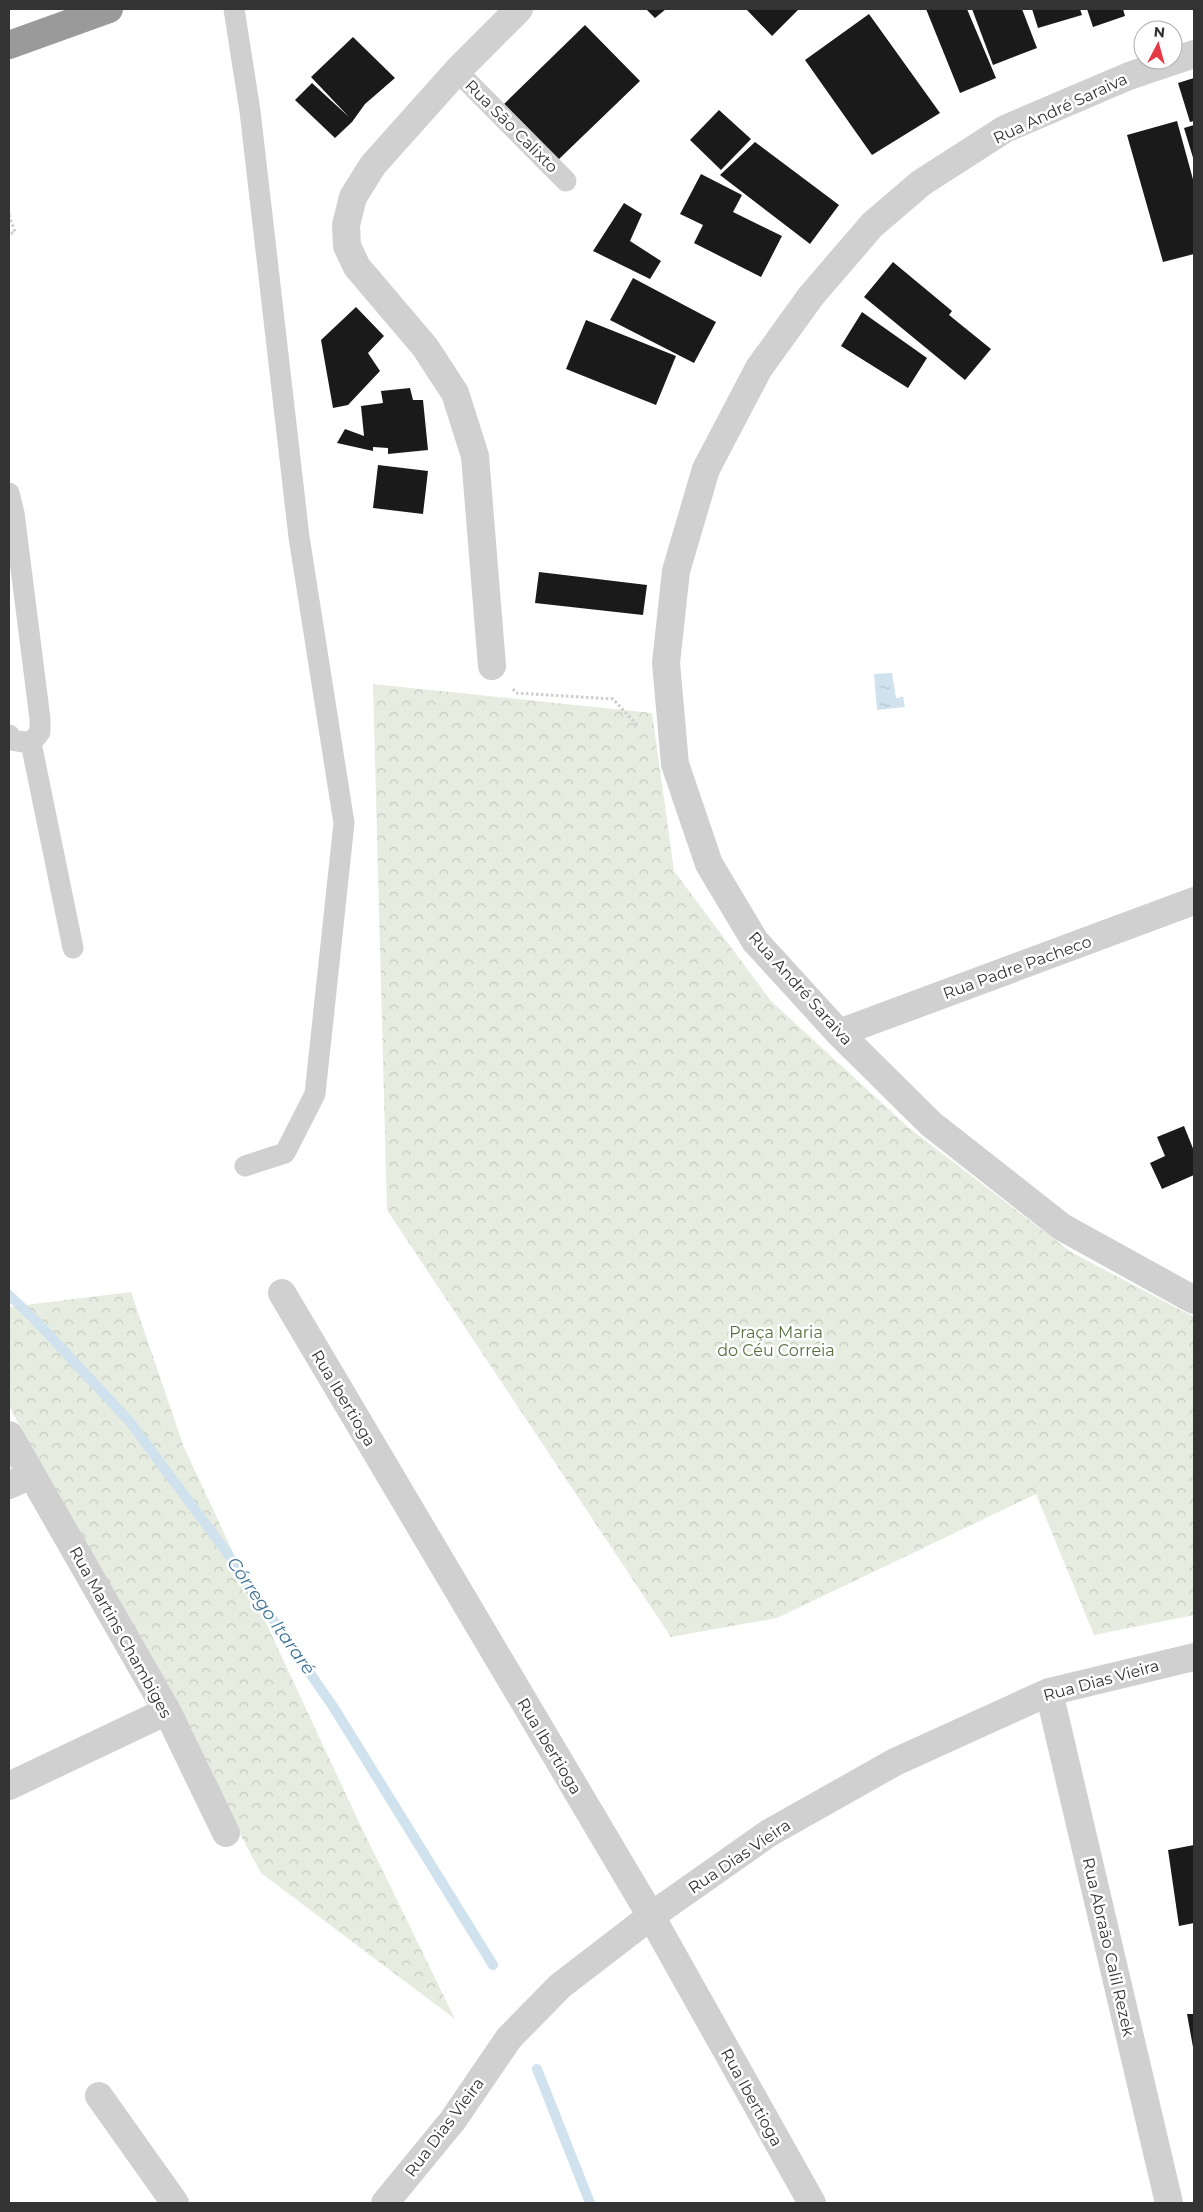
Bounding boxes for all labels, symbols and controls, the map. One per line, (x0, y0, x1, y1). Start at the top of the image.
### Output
north arrow (1133, 20, 1183, 70)
text: N (1153, 23, 1166, 42)
street label: Rua André Saraiva (990, 69, 1130, 148)
street label: Rua São Calixto (461, 76, 562, 177)
street label: Rua André Saraiva (745, 928, 856, 1049)
street label: Rua Padre Pacheco (940, 932, 1094, 1003)
park label: Praça Maria do Céu Correia (717, 1323, 835, 1360)
street label: Rua Ibertioga (307, 1347, 380, 1450)
street label: Rua Martins Chambiges (65, 1543, 176, 1721)
water label: Córrego Itararé (222, 1553, 320, 1679)
street label: Rua Dias Vieira (1041, 1656, 1161, 1705)
street label: Rua Ibertioga (513, 1695, 586, 1798)
street label: Rua Dias Vieira (685, 1815, 794, 1898)
street label: Rua Abraão Calil Rezek (1079, 1856, 1138, 2039)
street label: Rua Ibertioga (717, 2045, 786, 2150)
street label: Rua Dias Vieira (401, 2074, 488, 2181)

